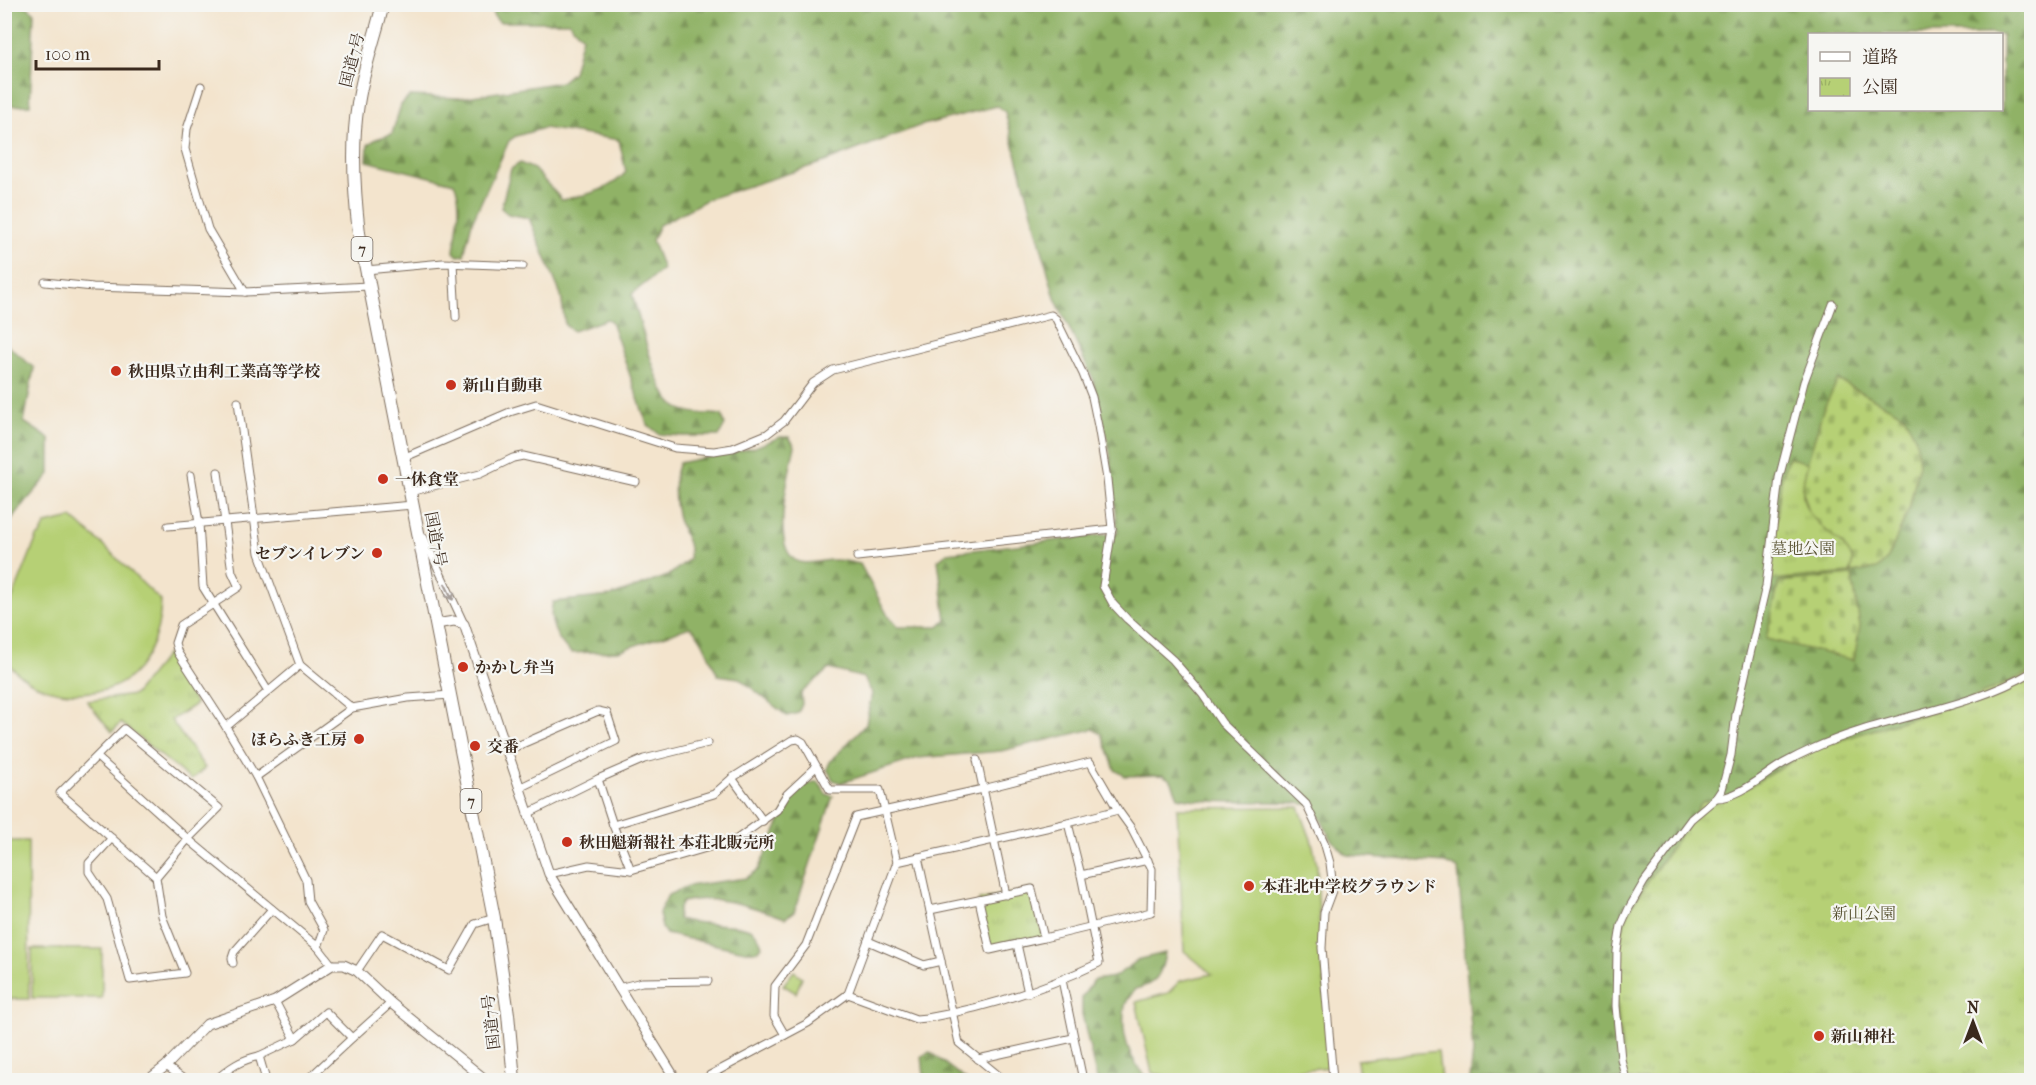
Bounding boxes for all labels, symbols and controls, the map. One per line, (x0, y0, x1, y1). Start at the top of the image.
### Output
street label: 国道7号 (336, 31, 368, 89)
scale bar (36, 33, 159, 71)
legend (1808, 33, 2003, 111)
text: 100 m (45, 44, 90, 65)
text: 道路 (1862, 47, 1898, 68)
text: 公園 (1862, 77, 1898, 98)
road number: 7 (352, 237, 372, 261)
place label: 秋田県立由利工業高等学校 (128, 362, 321, 381)
marker: 秋田県立由利工業高等学校 (109, 364, 123, 378)
place label: 新山自動車 (462, 376, 543, 395)
marker: 新山自動車 (444, 378, 458, 392)
place label: 一休食堂 (395, 470, 459, 489)
marker: 一休食堂 (376, 472, 390, 486)
street label: 国道7号 (421, 510, 451, 568)
park label: 墓地公園 (1771, 539, 1835, 558)
place label: セブンイレブン (255, 544, 365, 563)
marker: セブンイレブン (370, 546, 384, 560)
one-way arrow (444, 583, 456, 601)
place label: かかし弁当 (475, 658, 555, 677)
marker: かかし弁当 (456, 660, 470, 674)
place label: ほらふき工房 (251, 730, 347, 749)
marker: ほらふき工房 (352, 732, 366, 746)
place label: 交番 (487, 737, 519, 756)
marker: 交番 (468, 739, 482, 753)
road number: 7 (460, 789, 482, 813)
place label: 秋田魁新報社 本荘北販売所 (579, 833, 774, 852)
marker: 秋田魁新報社 本荘北販売所 (560, 835, 574, 849)
place label: 本荘北中学校グラウンド (1261, 877, 1437, 896)
marker: 本荘北中学校グラウンド (1242, 879, 1256, 893)
park label: 新山公園 (1832, 904, 1896, 923)
north arrow (1943, 992, 2003, 1052)
street label: 国道7号 (478, 993, 504, 1051)
text: N (1967, 998, 1980, 1017)
place label: 新山神社 (1830, 1027, 1895, 1046)
marker: 新山神社 (1812, 1029, 1826, 1043)

